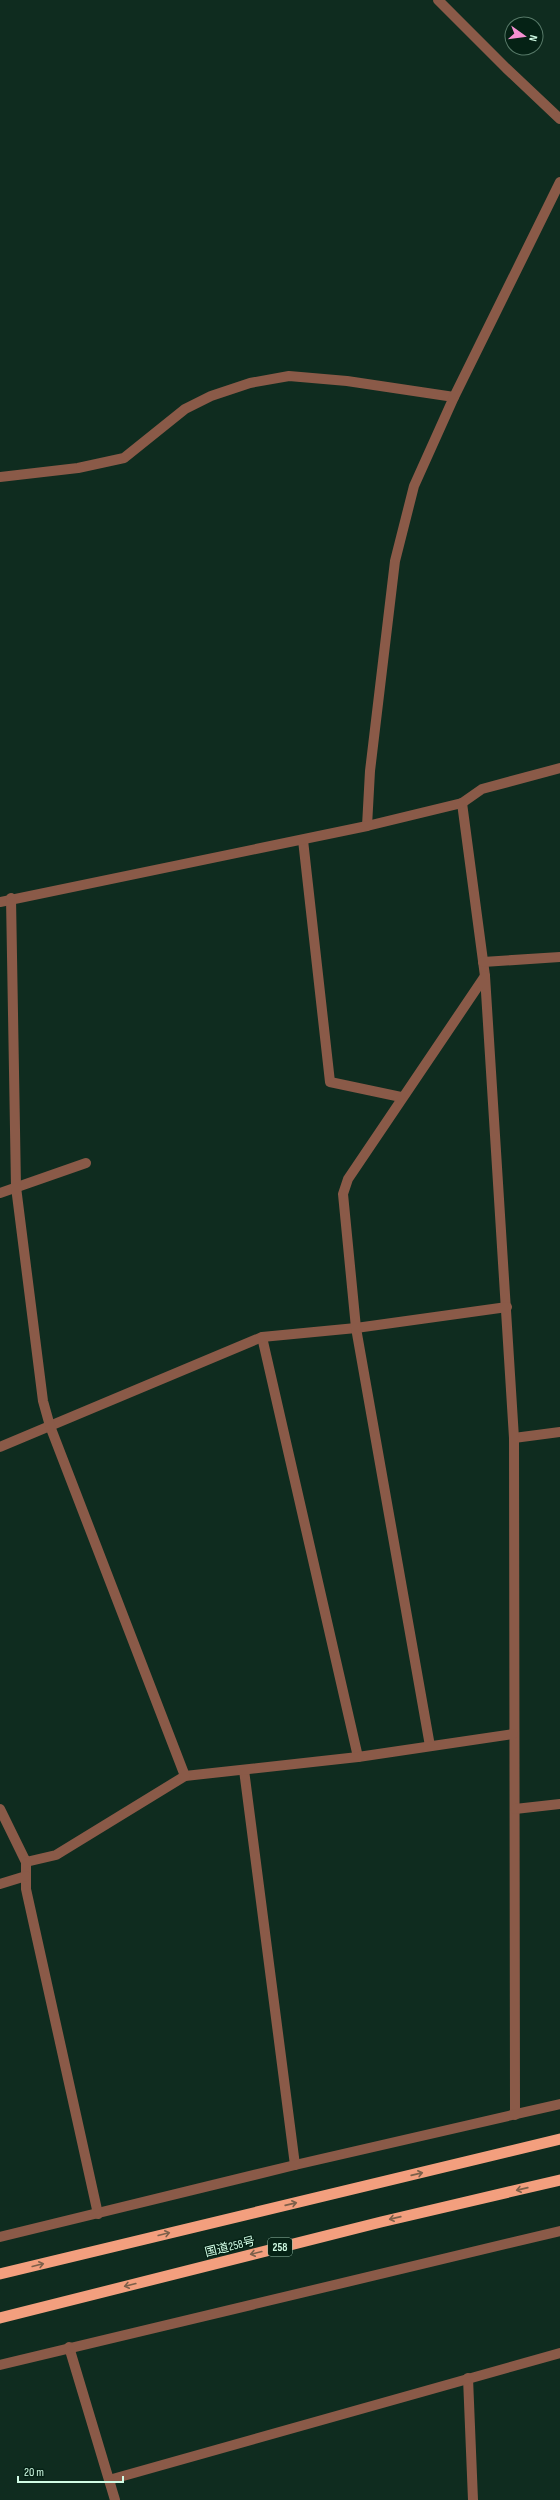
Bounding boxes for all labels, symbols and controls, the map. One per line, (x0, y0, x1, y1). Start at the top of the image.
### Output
north arrow (504, 16, 544, 56)
text: N (526, 34, 540, 43)
one-way arrow (410, 2170, 423, 2177)
one-way arrow (516, 2185, 529, 2193)
one-way arrow (284, 2200, 297, 2207)
one-way arrow (389, 2215, 402, 2223)
one-way arrow (157, 2230, 170, 2238)
street label: 国道258号 (203, 2234, 257, 2260)
road number: 258 (268, 2238, 292, 2256)
one-way arrow (250, 2250, 263, 2258)
one-way arrow (31, 2261, 44, 2269)
one-way arrow (124, 2282, 137, 2290)
scale bar (18, 2458, 123, 2484)
text: 20 m (24, 2465, 44, 2480)

